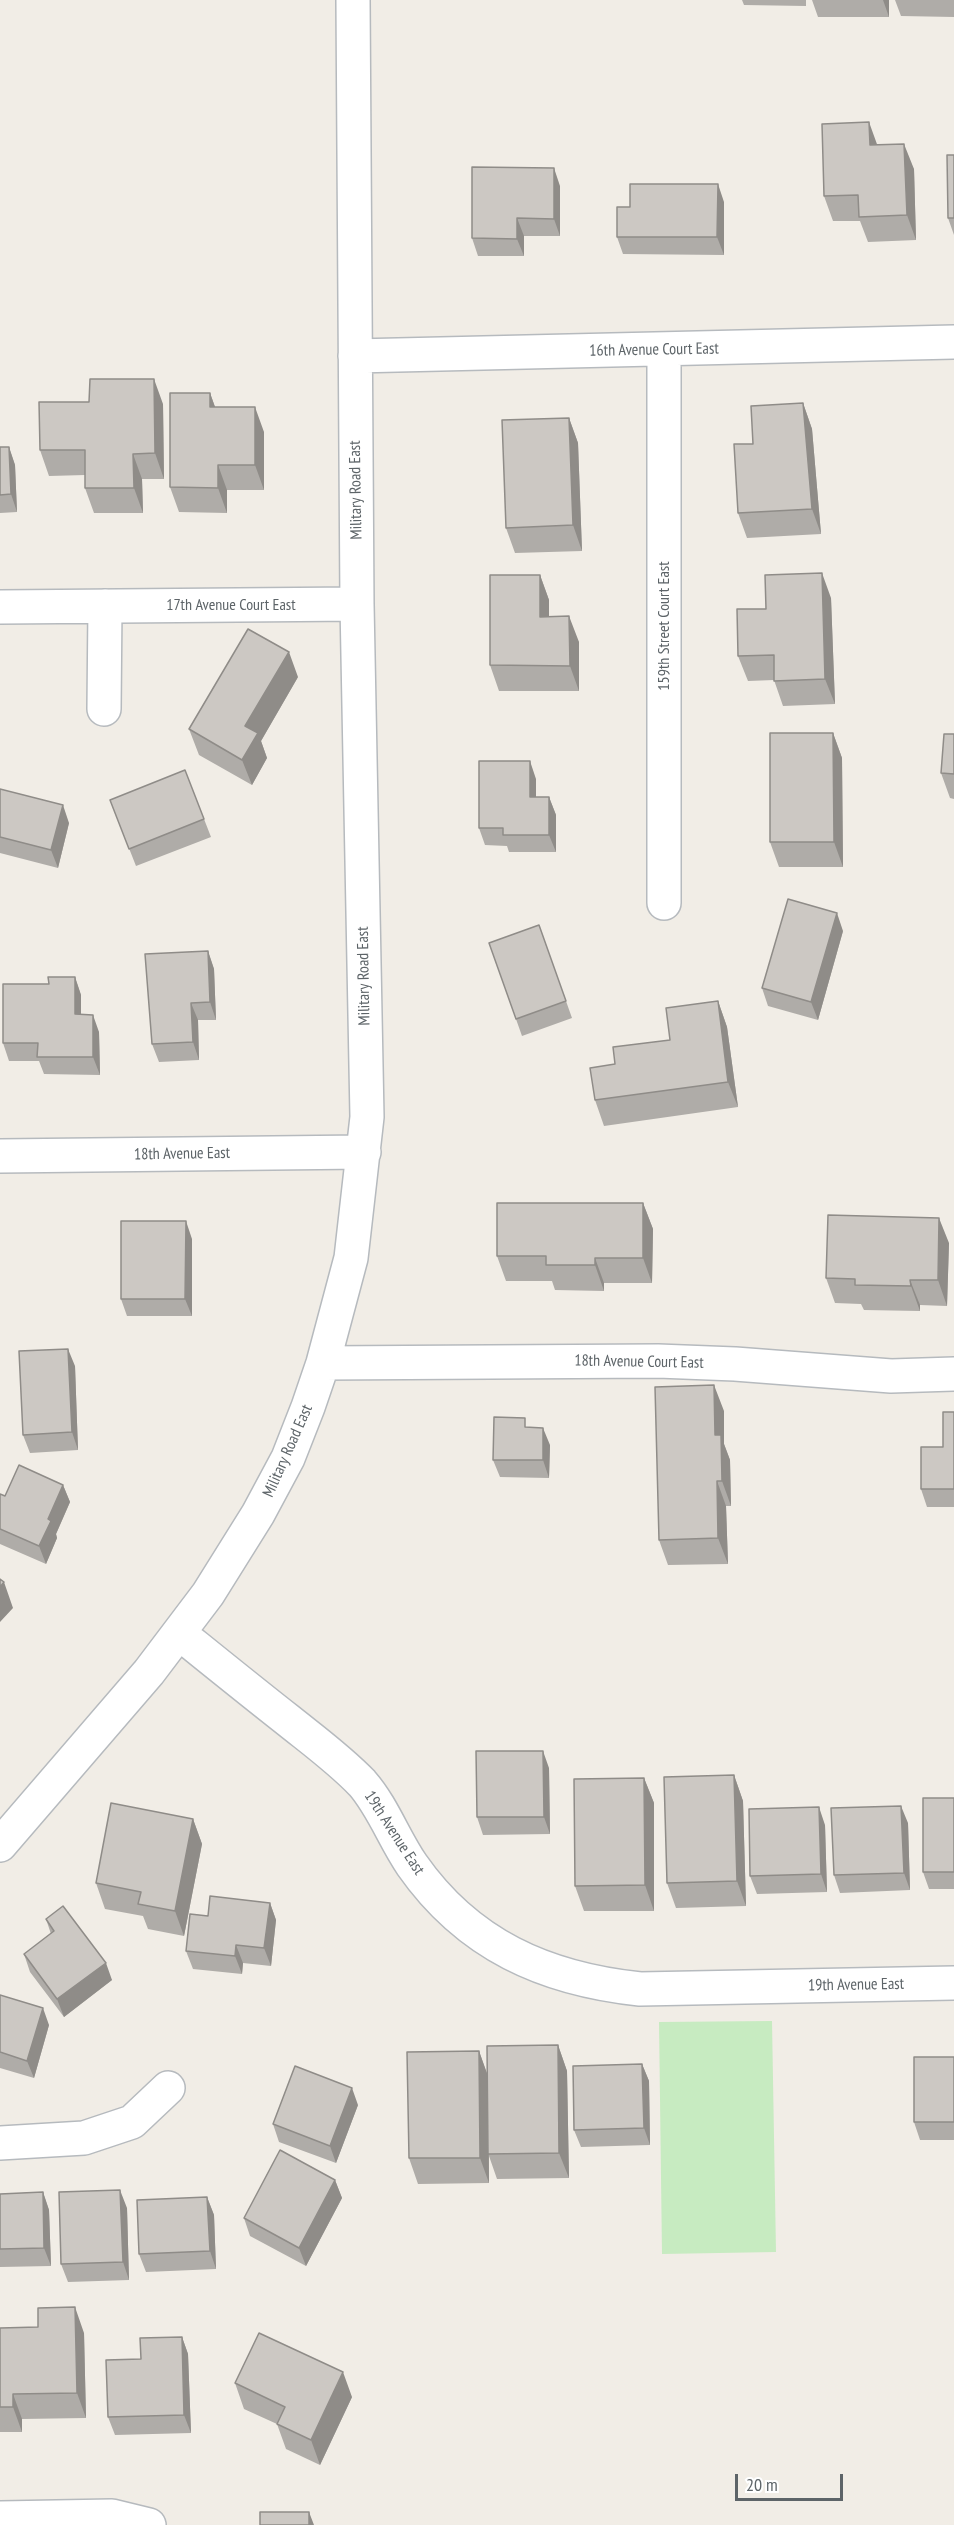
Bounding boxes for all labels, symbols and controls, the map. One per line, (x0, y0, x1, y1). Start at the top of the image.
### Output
street label: 16th Avenue Court East (589, 339, 719, 361)
street label: Military Road East (346, 440, 366, 540)
street label: 159th Street Court East (654, 561, 674, 691)
street label: 17th Avenue Court East (166, 595, 296, 615)
street label: Military Road East (354, 926, 374, 1026)
street label: 18th Avenue East (134, 1144, 230, 1164)
street label: 18th Avenue Court East (574, 1351, 704, 1373)
street label: Military Road East (259, 1402, 317, 1500)
street label: 19th Avenue East (360, 1787, 428, 1879)
street label: 19th Avenue East (808, 1975, 904, 1995)
scale bar (738, 2462, 846, 2500)
text: 20 m (746, 2473, 778, 2496)

